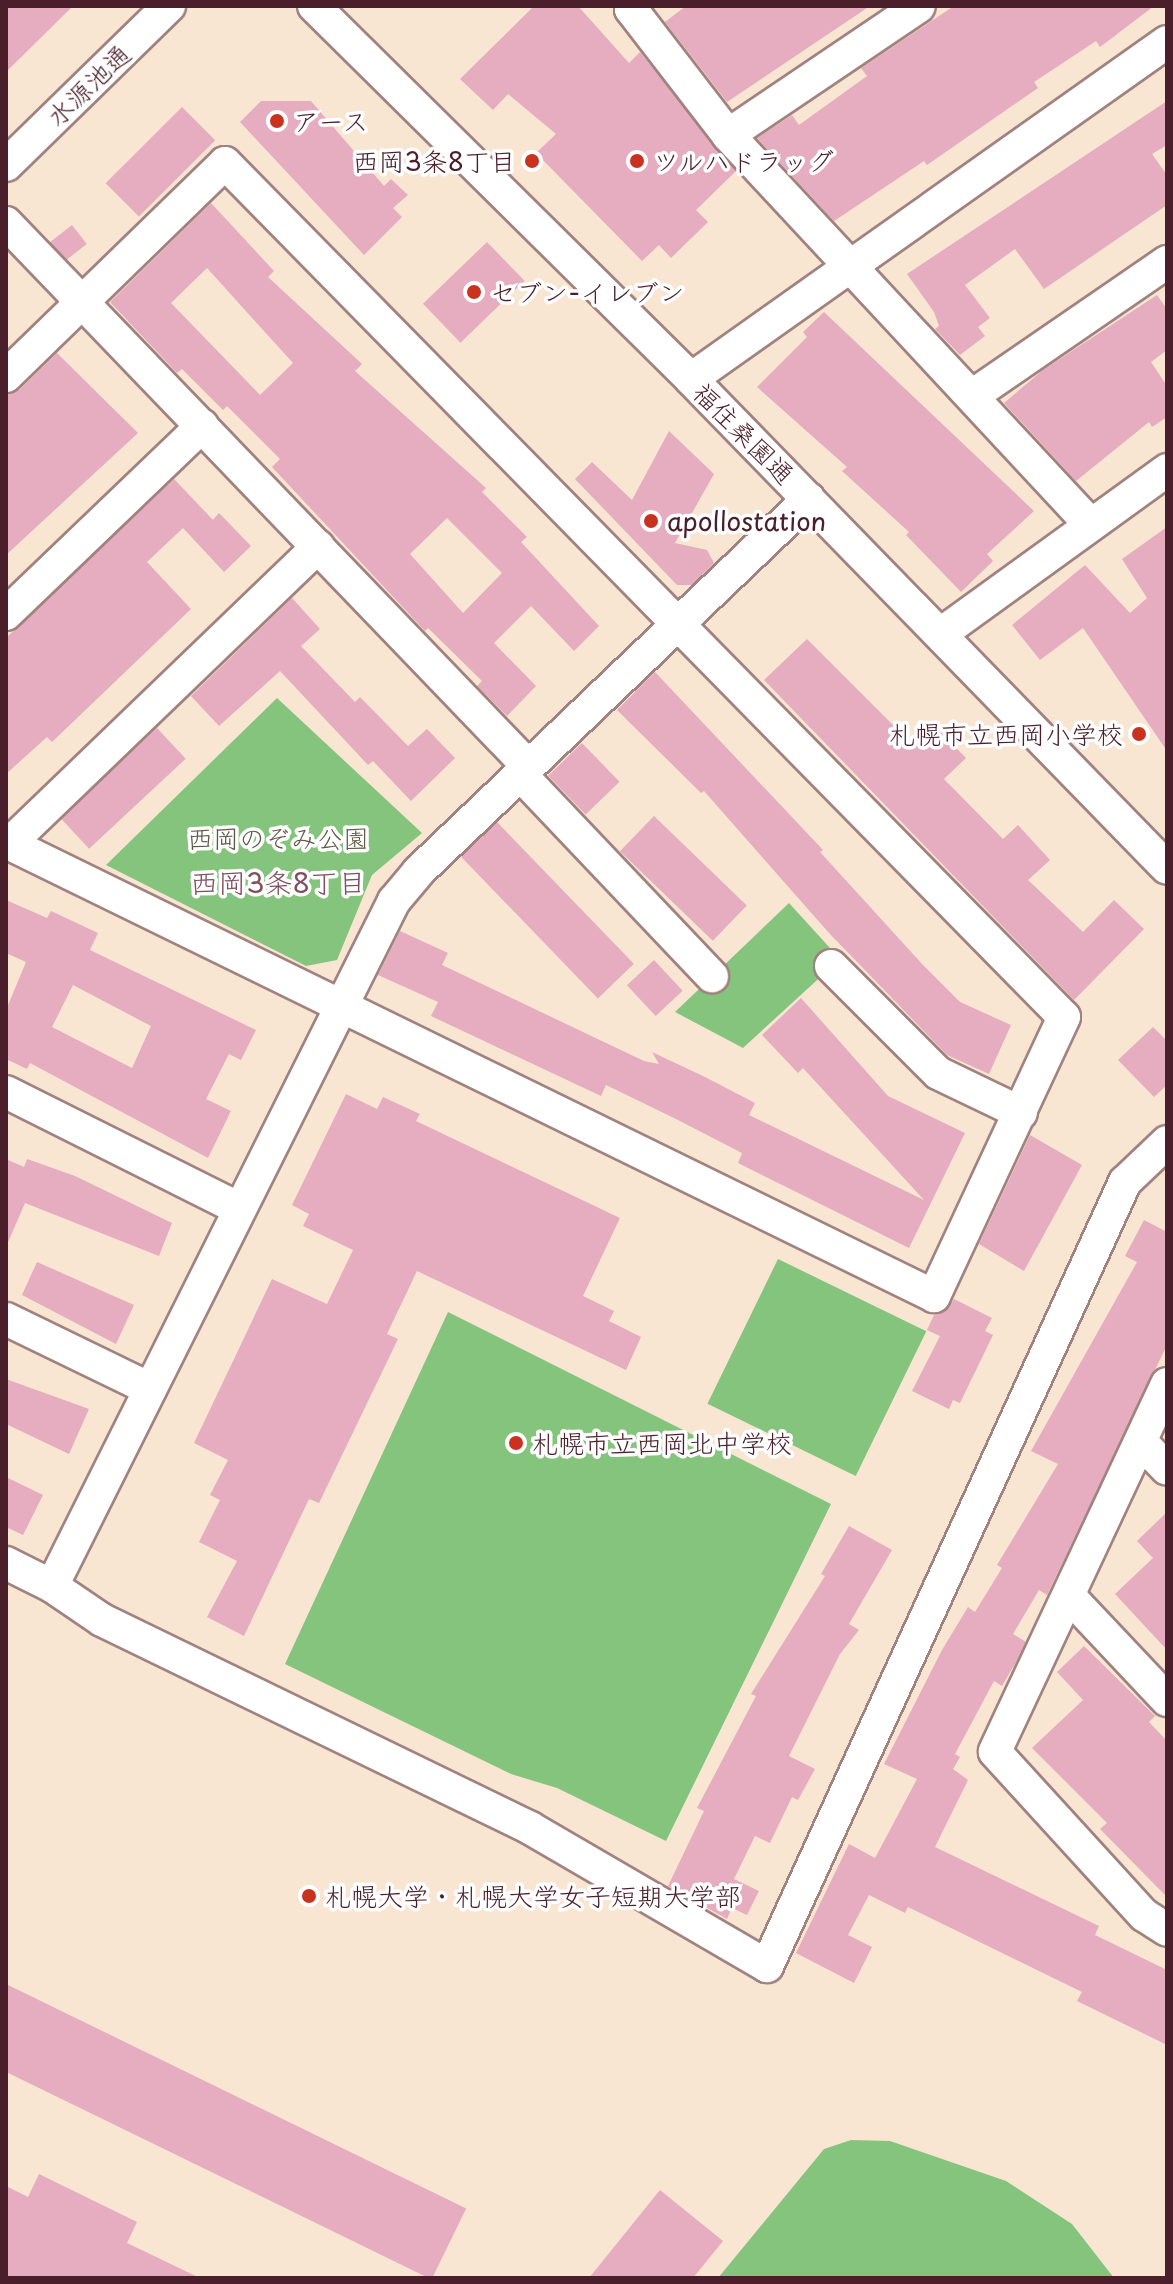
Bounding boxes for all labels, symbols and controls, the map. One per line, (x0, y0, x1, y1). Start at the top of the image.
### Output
street label: 水源池通 (40, 38, 136, 132)
place label: アース (293, 105, 370, 137)
marker: アース (268, 112, 286, 130)
place label: 西岡3条8丁目 (353, 145, 516, 177)
place label: ツルハドラッグ (653, 145, 835, 177)
marker: 西岡3条8丁目 (523, 152, 541, 170)
marker: ツルハドラッグ (628, 152, 646, 170)
place label: セブン-イレブン (490, 276, 685, 308)
marker: セブン-イレブン (465, 283, 483, 301)
street label: 福住桑園通 (687, 376, 801, 490)
place label: apollostation (667, 505, 826, 537)
marker: apollostation (642, 512, 660, 530)
place label: 札幌市立西岡小学校 (889, 718, 1123, 750)
marker: 札幌市立西岡小学校 (1130, 725, 1148, 743)
park label: 西岡のぞみ公園 (187, 822, 369, 854)
district label: 西岡3条8丁目 (190, 865, 366, 899)
place label: 札幌市立西岡北中学校 (532, 1427, 792, 1459)
marker: 札幌市立西岡北中学校 (507, 1434, 525, 1452)
place label: 札幌大学・札幌大学女子短期大学部 (325, 1880, 741, 1912)
marker: 札幌大学・札幌大学女子短期大学部 (300, 1887, 318, 1905)

